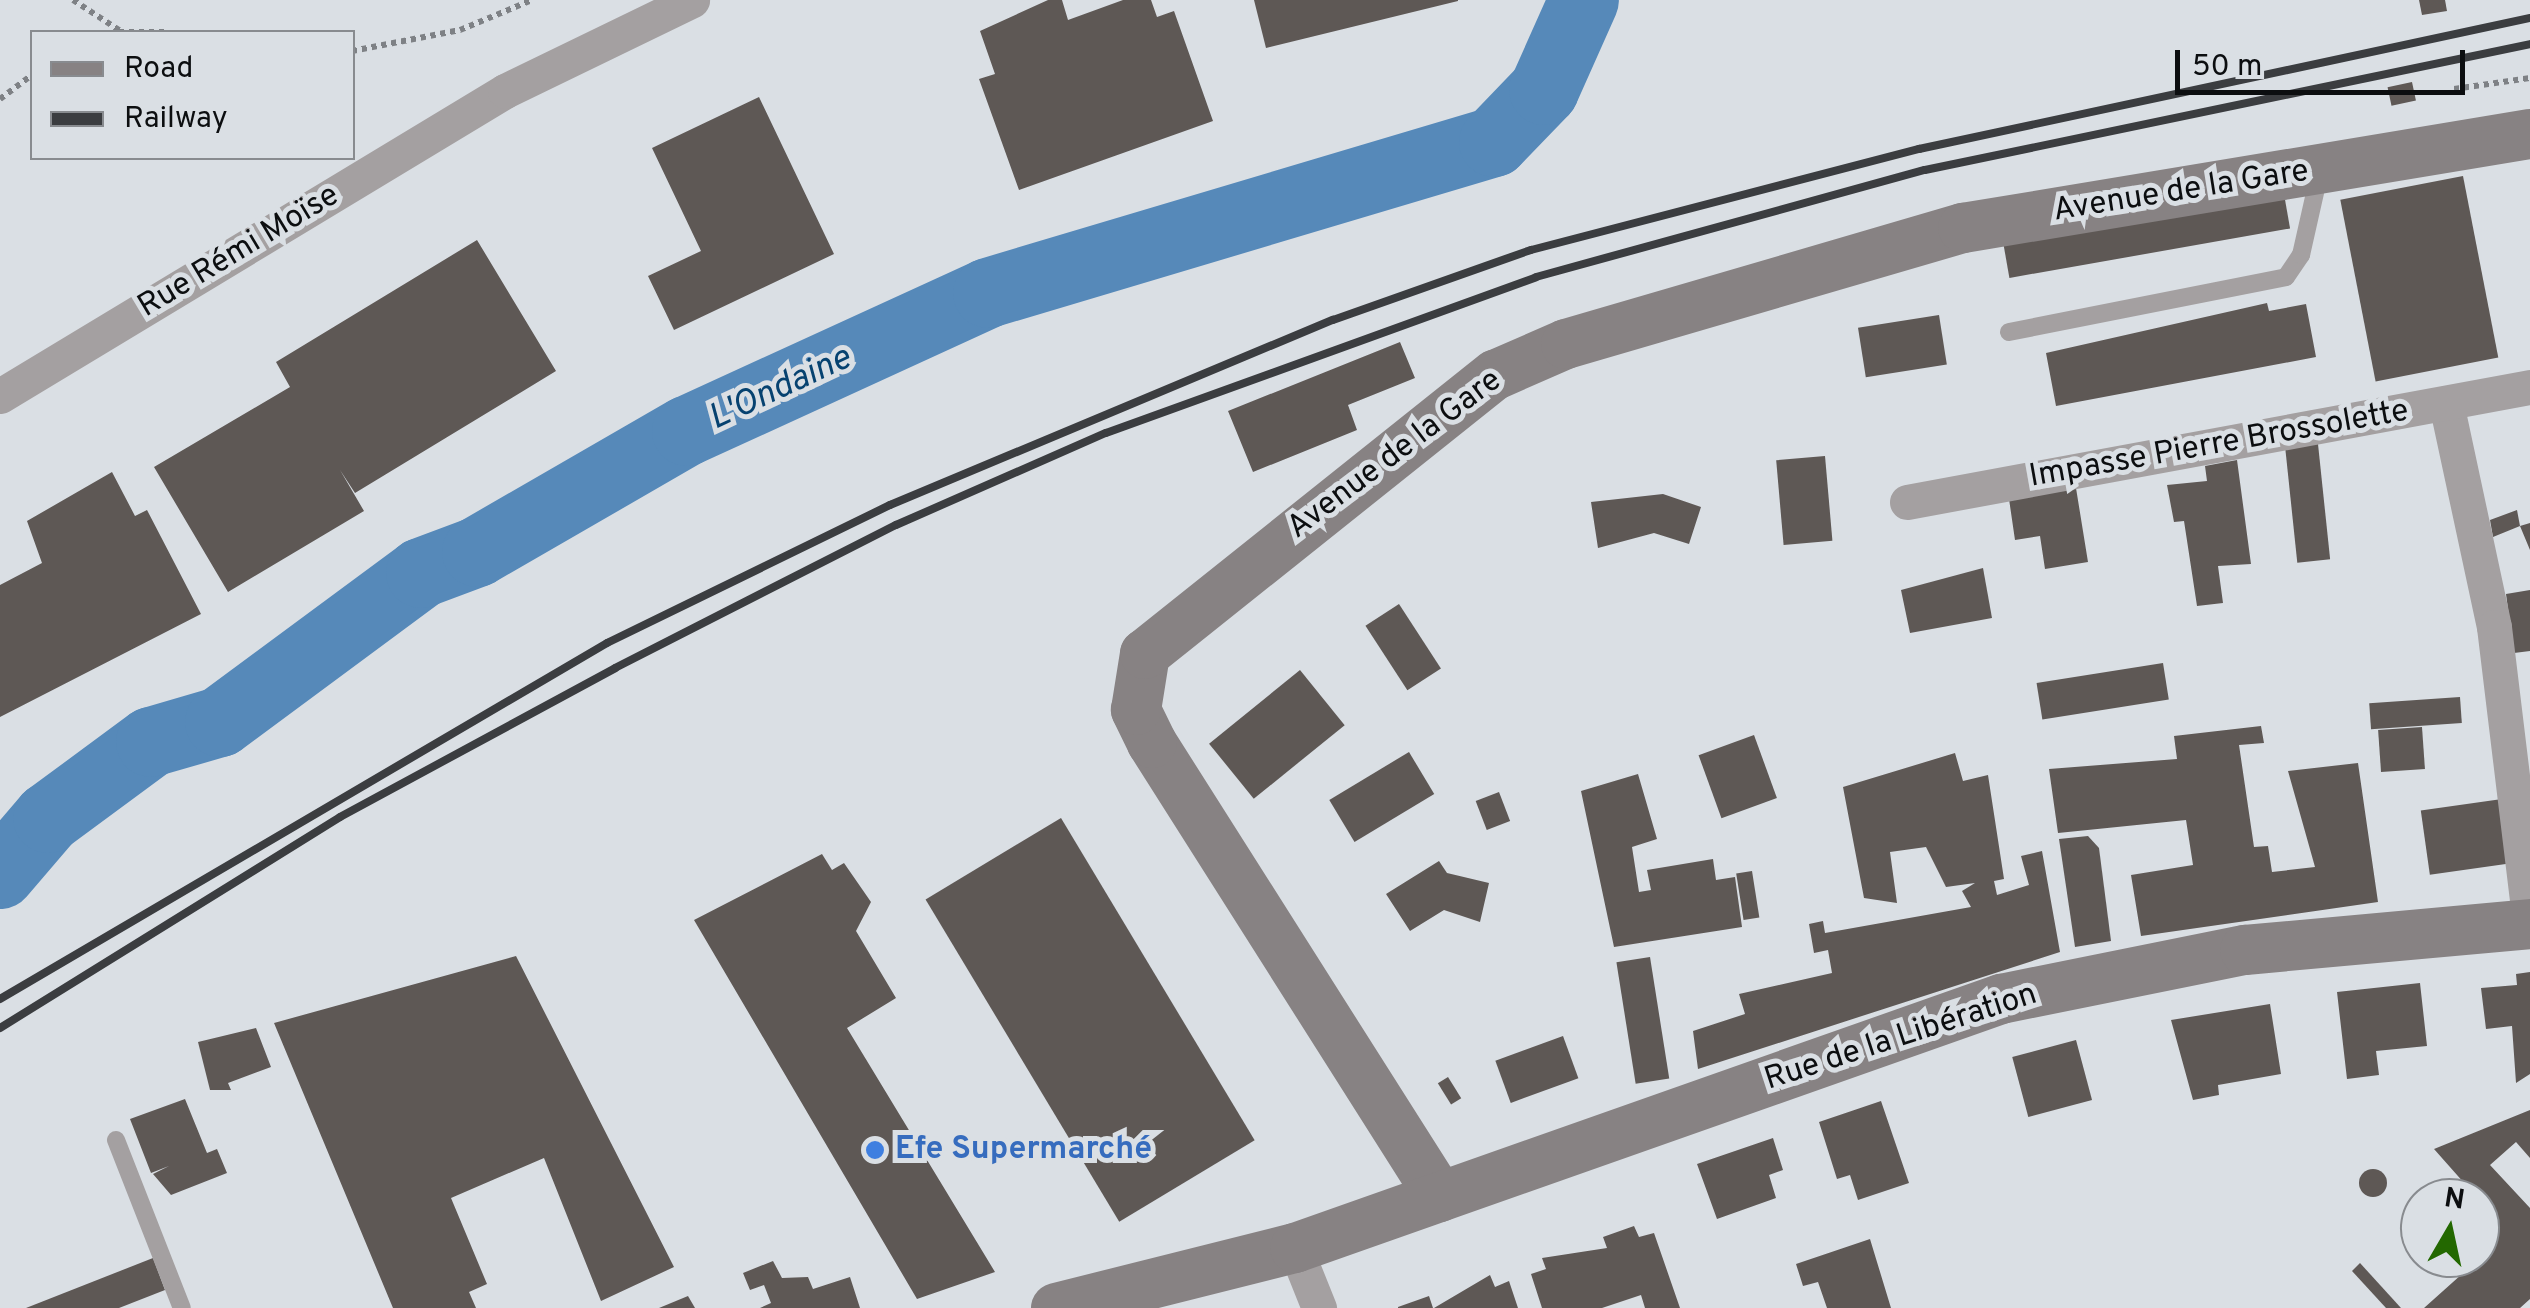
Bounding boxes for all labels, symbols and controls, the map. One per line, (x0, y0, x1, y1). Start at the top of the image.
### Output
legend (30, 30, 355, 160)
scale bar (2180, 30, 2470, 92)
text: 50 m (2192, 49, 2262, 86)
text: Road (124, 51, 193, 88)
text: Railway (124, 101, 228, 138)
street label: Avenue de la Gare (2051, 153, 2311, 231)
street label: Rue Rémi Moïse (132, 177, 346, 327)
water label: L'Ondaine (702, 338, 858, 440)
street label: Avenue de la Gare (1280, 362, 1510, 548)
street label: Impasse Pierre Brossolette (2026, 393, 2412, 497)
street label: Rue de la Libération (1760, 976, 2042, 1100)
place label: Efe Supermarché (895, 1131, 1152, 1169)
marker: Efe Supermarché (864, 1139, 886, 1161)
north arrow (2400, 1178, 2500, 1278)
text: N (2442, 1181, 2467, 1220)

